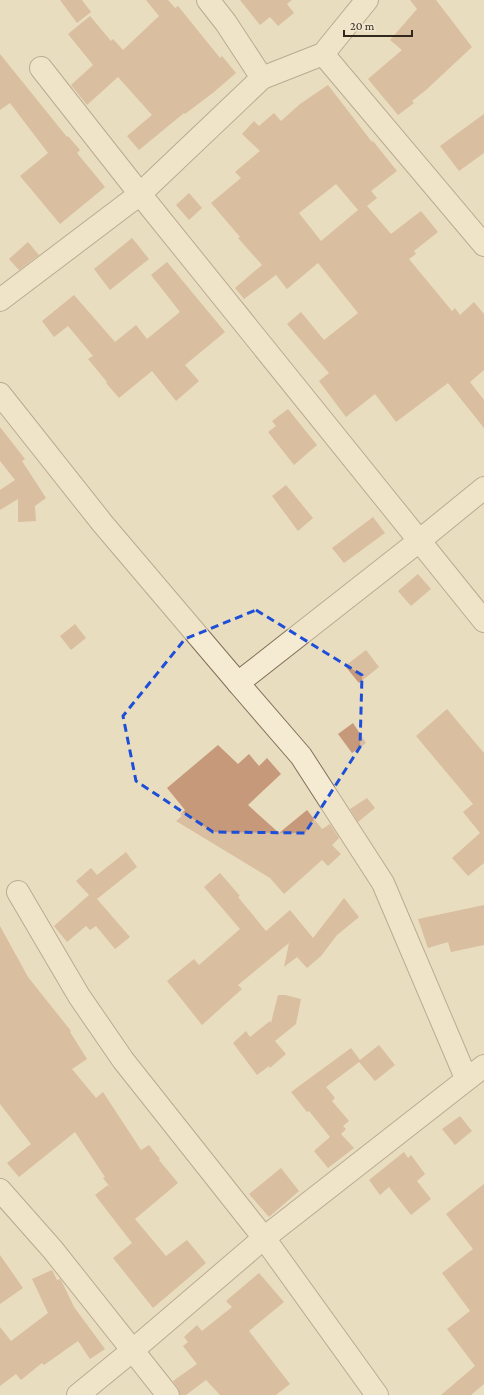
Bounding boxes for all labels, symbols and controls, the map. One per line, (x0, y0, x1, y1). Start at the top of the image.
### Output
scale bar (344, 12, 412, 38)
text: 20 m (350, 19, 375, 33)

